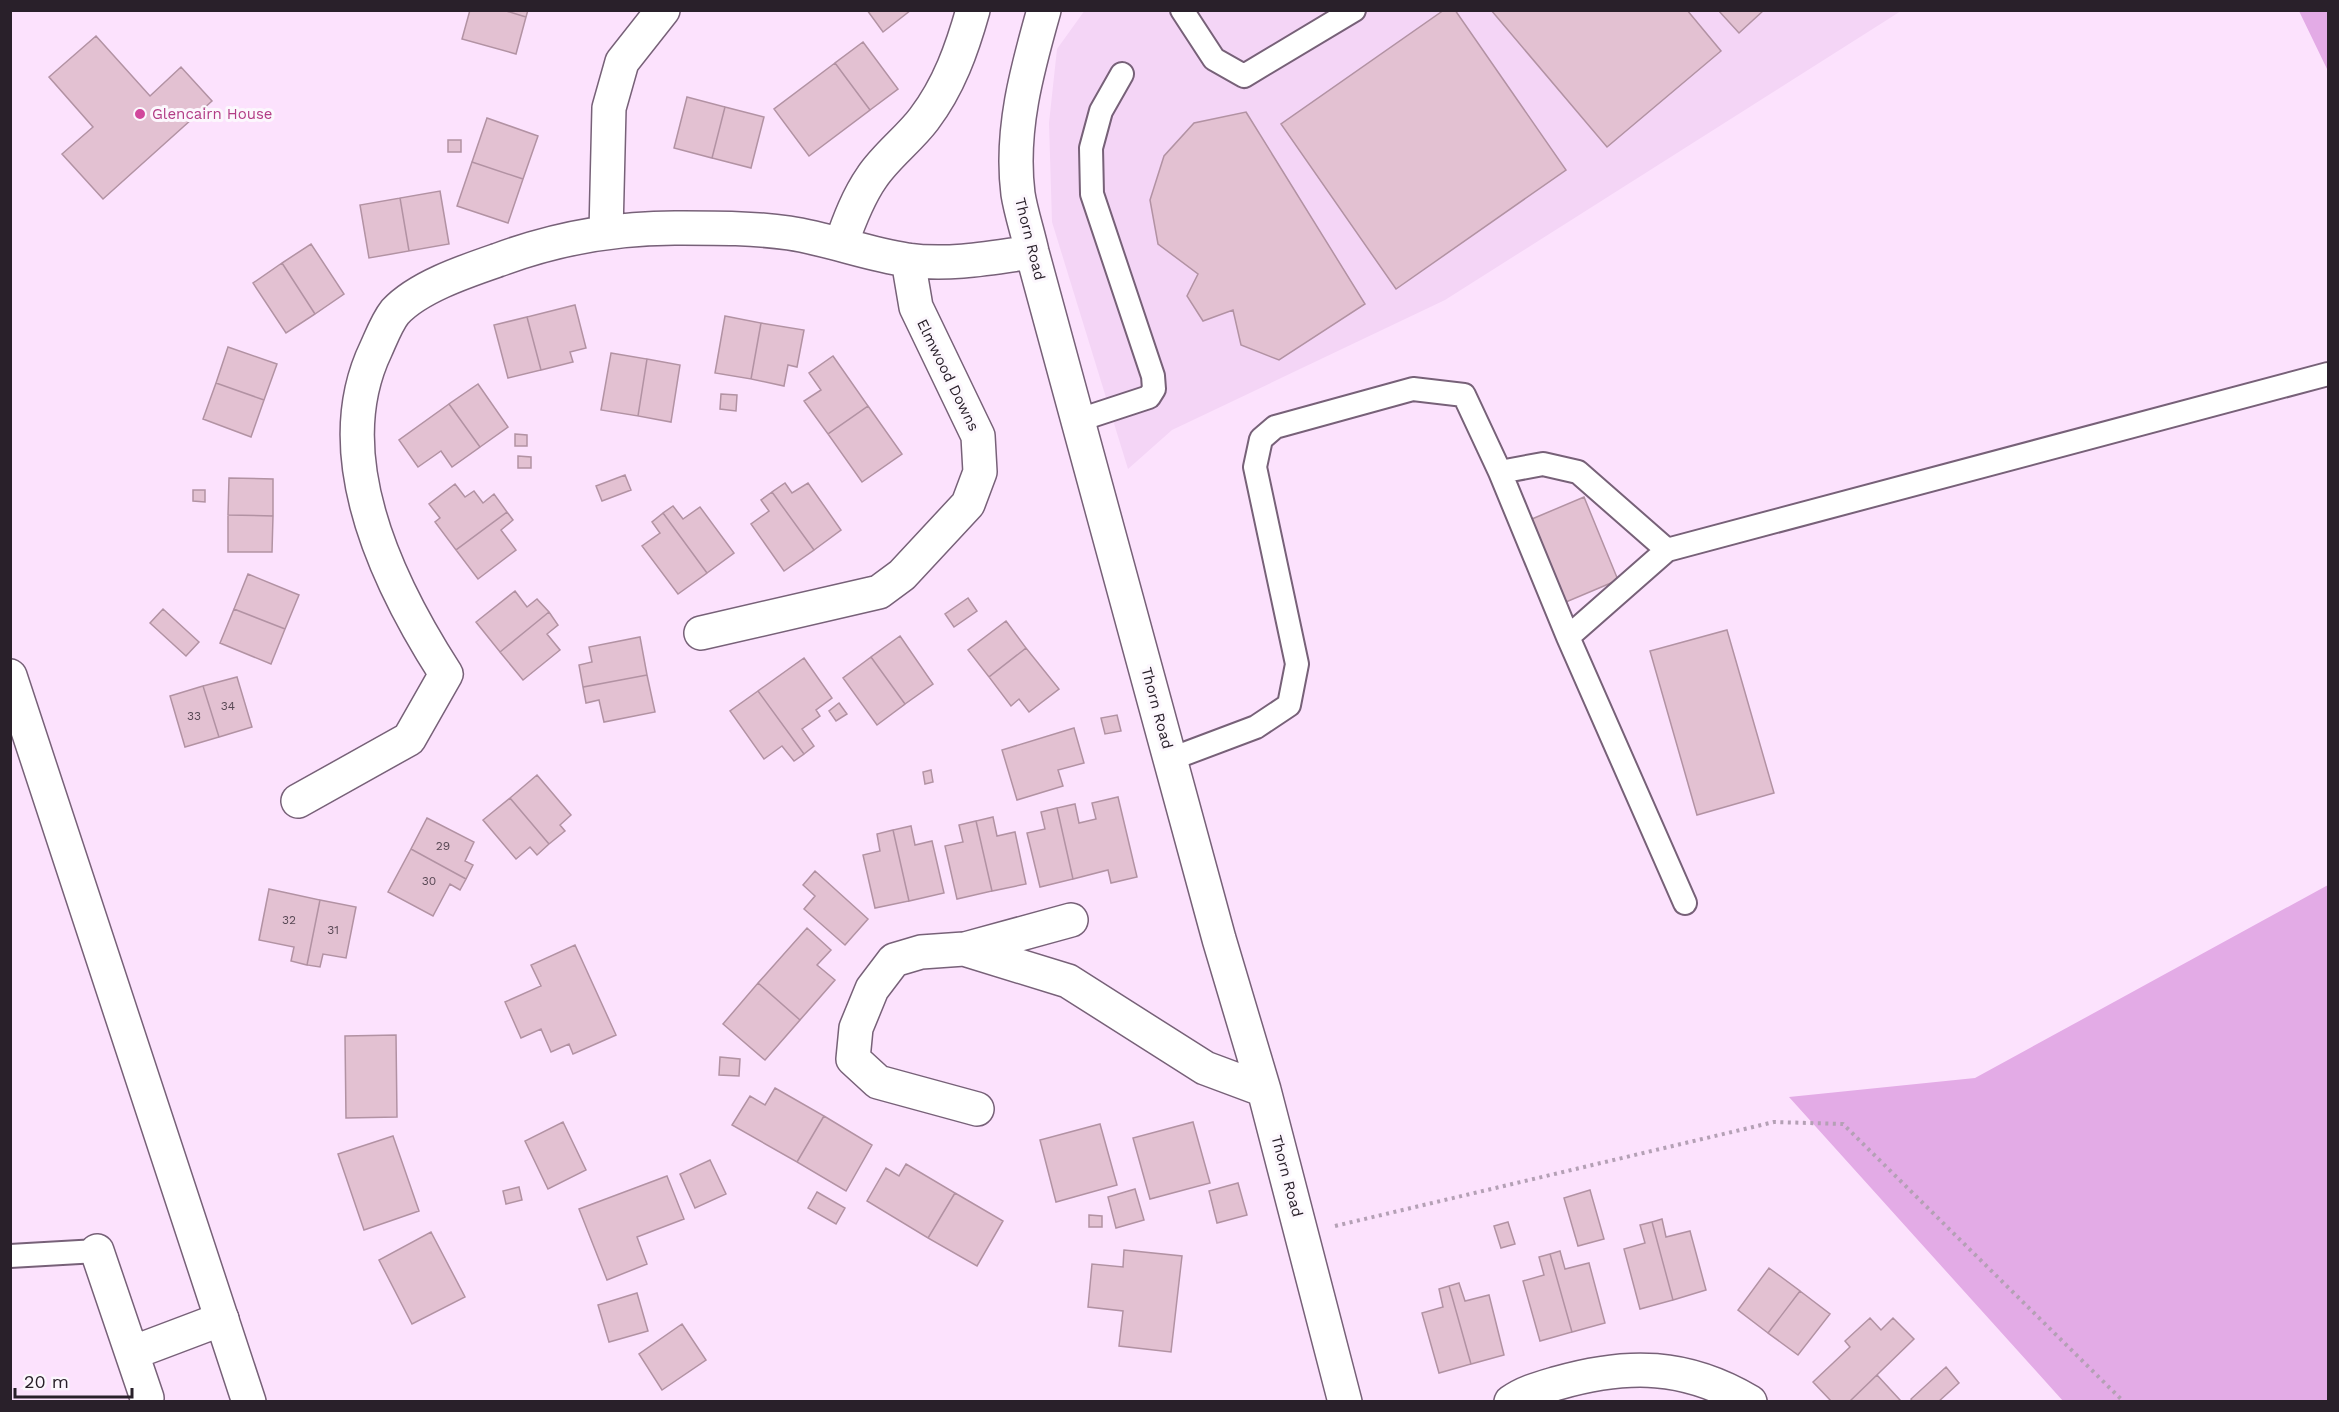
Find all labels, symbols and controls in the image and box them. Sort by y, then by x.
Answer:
place label: Glencairn House [152,105,273,123]
marker: Glencairn House [133,107,147,121]
street label: Thorn Road [1011,196,1049,282]
street label: Elmwood Downs [913,316,983,434]
street label: Thorn Road [1137,665,1177,751]
house number: 34 [221,699,235,713]
house number: 33 [187,709,201,723]
house number: 29 [436,839,450,853]
house number: 30 [422,874,436,888]
house number: 32 [282,913,296,927]
house number: 31 [327,923,339,937]
street label: Thorn Road [1267,1133,1307,1219]
scale bar [15,1361,132,1399]
text: 20 m [24,1371,69,1392]

